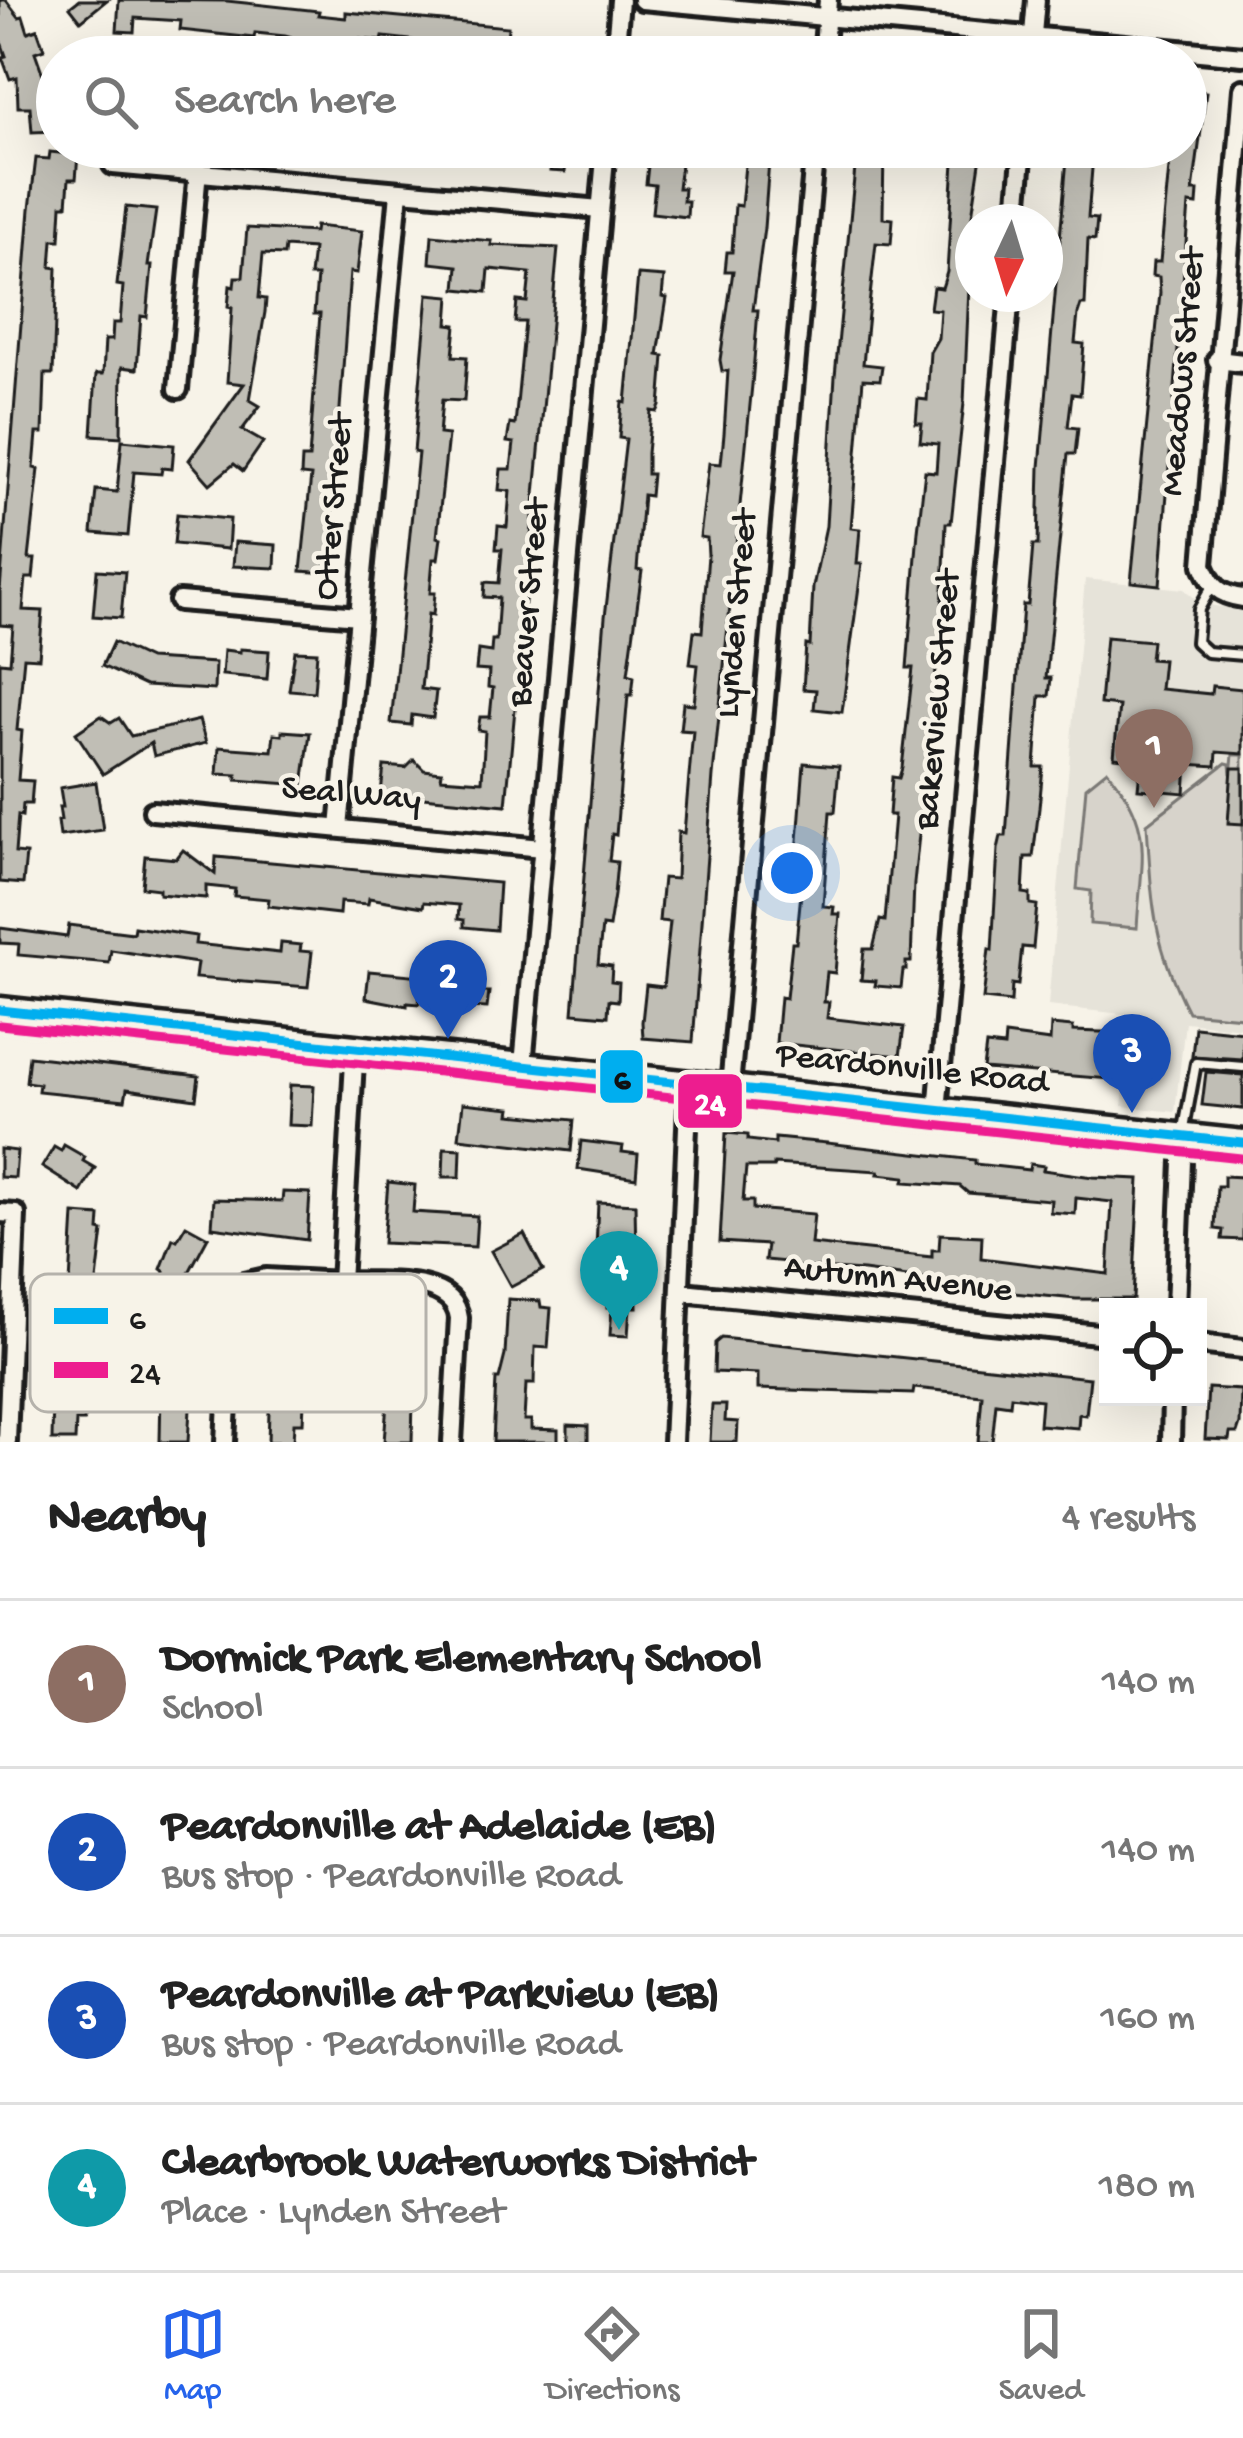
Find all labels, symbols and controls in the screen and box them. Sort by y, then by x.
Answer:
search box [36,36,1207,168]
icon: search [78,69,144,135]
text: Search here [174,76,396,129]
north arrow [955,204,1063,312]
street label: Meadows Street [1153,243,1218,498]
street label: Otter Street [306,409,366,602]
street label: Beaver Street [500,494,562,710]
street label: Lynden Street [708,505,770,720]
street label: Bakerview Street [907,565,973,833]
pin: 1 [1115,709,1193,808]
street label: Seal Way [279,768,423,824]
your location [762,843,822,903]
pin: 2 [409,940,487,1039]
pin: 3 [1093,1014,1171,1113]
street label: Peardonville Road [773,1035,1053,1107]
line badge: 6 [598,1048,645,1105]
text: 6 [614,1063,632,1101]
line badge: 24 [676,1072,744,1130]
text: 24 [694,1088,726,1126]
pin: 4 [580,1231,658,1330]
street label: Autumn Avenue [782,1248,1015,1314]
legend [30,1274,426,1412]
map controls [1099,1298,1207,1406]
button: locate [1099,1298,1207,1406]
text: 6 [129,1303,146,1341]
text: 24 [129,1357,161,1395]
text: Nearby [48,1490,206,1550]
text: 4 results [1062,1497,1195,1543]
text: Dormick Park Elementary School [162,1634,762,1687]
text: 1 [79,1661,95,1707]
text: 140 m [1102,1661,1195,1707]
text: School [162,1687,263,1733]
text: Peardonville at Adelaide (EB) [162,1802,717,1855]
text: 2 [77,1829,97,1875]
text: 140 m [1102,1829,1195,1875]
text: Bus stop · Peardonville Road [162,1855,620,1901]
text: Peardonville at Parkview (EB) [162,1970,720,2023]
text: 3 [77,1997,97,2043]
text: 160 m [1100,1997,1195,2043]
text: Bus stop · Peardonville Road [162,2023,620,2069]
text: Clearbrook Waterworks District [162,2138,753,2191]
text: 4 [78,2165,96,2211]
text: 180 m [1099,2165,1195,2211]
text: Place · Lynden Street [162,2191,505,2237]
tab: Map [160,2301,226,2411]
tab: Directions [545,2301,679,2411]
tab: Saved [999,2301,1083,2411]

